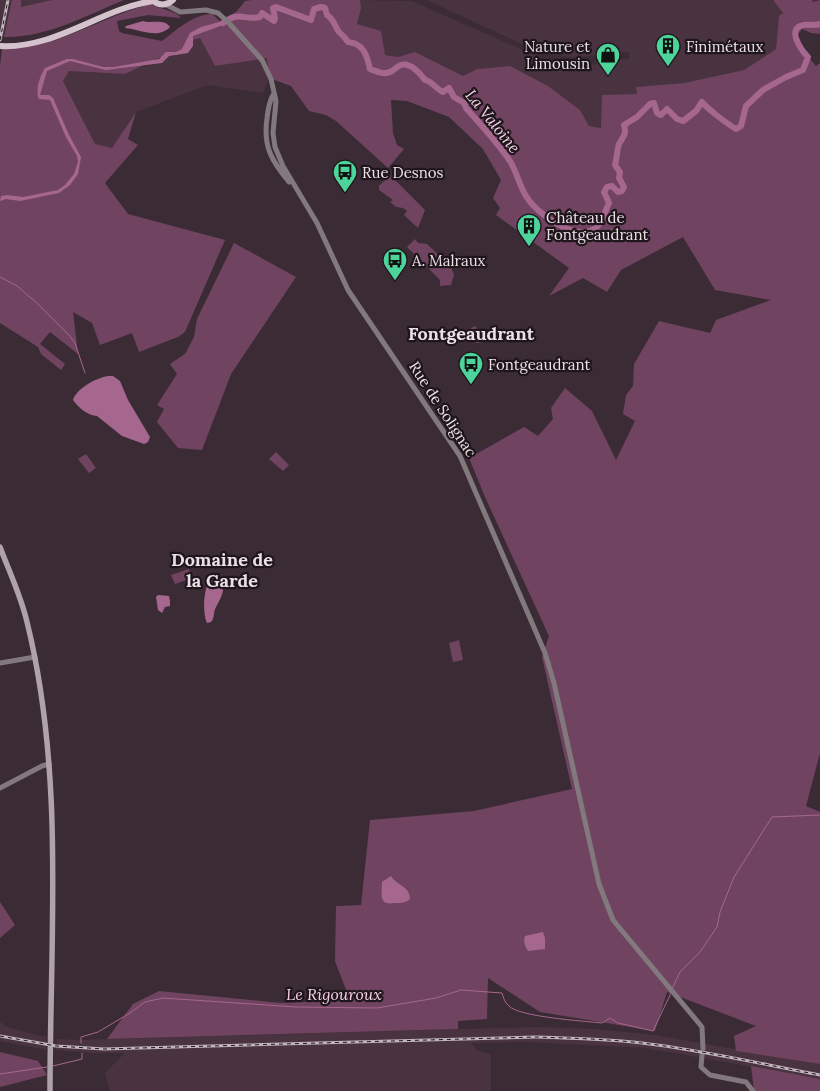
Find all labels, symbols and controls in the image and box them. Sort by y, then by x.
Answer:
building icon: Finimétaux [655,33,681,67]
place label: Nature et Limousin [524,37,590,73]
place label: Finimétaux [686,37,764,56]
shop icon: Nature et Limousin [595,42,621,76]
water label: La Valoine [461,85,525,157]
bus stop icon: Rue Desnos [332,159,358,193]
place label: Rue Desnos [362,163,444,182]
place label: Château de Fontgeaudrant [546,208,649,244]
building icon: Château de Fontgeaudrant [516,213,542,247]
bus stop icon: A. Malraux [382,247,408,281]
place label: A. Malraux [411,251,486,270]
district label: Fontgeaudrant [408,322,535,345]
bus stop icon: Fontgeaudrant [458,351,484,385]
place label: Fontgeaudrant [488,355,591,374]
street label: Rue de Solignac [405,358,481,460]
district label: Domaine de la Garde [171,548,273,592]
water label: Le Rigouroux [286,984,382,1004]

